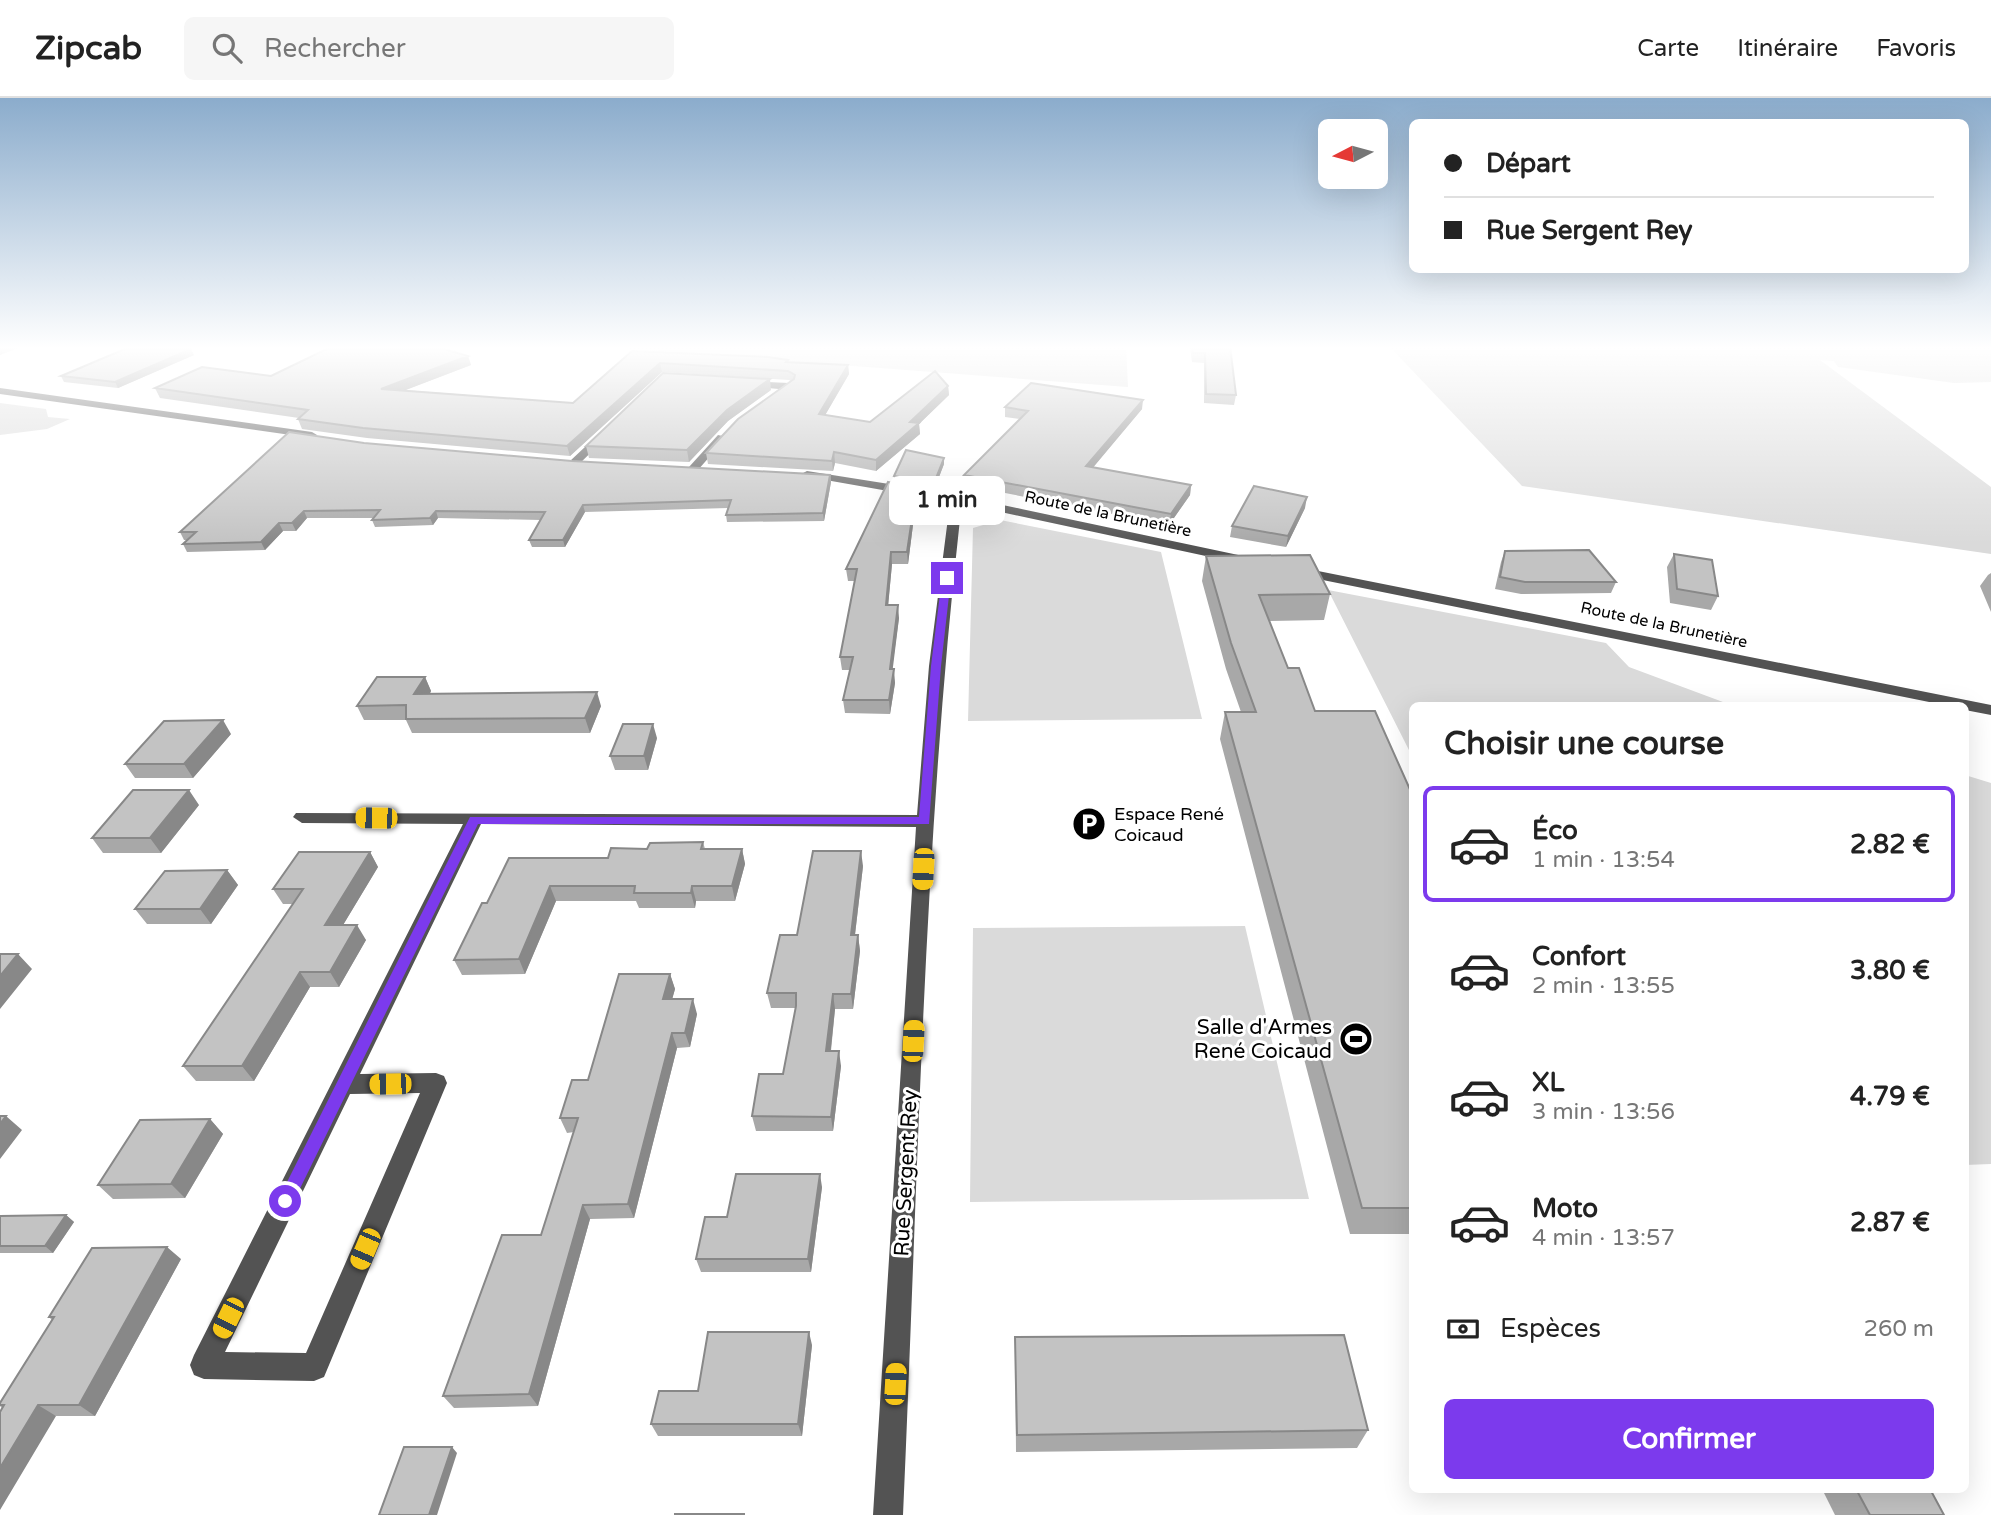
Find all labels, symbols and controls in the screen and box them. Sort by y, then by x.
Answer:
search box [184,17,674,80]
text: Zipcab [35,29,142,68]
icon: search [208,29,246,67]
text: Rechercher [264,33,406,64]
text: Carte [1637,34,1699,63]
text: Itinéraire [1737,34,1838,63]
text: Favoris [1876,34,1956,63]
north arrow [1318,119,1388,189]
map controls [1318,119,1388,189]
text: Départ [1486,148,1571,179]
text: Rue Sergent Rey [1486,215,1693,246]
callout: 1 min [889,476,1005,526]
text: 1 min [916,486,978,514]
street label: Route de la Brunetière [1023,487,1193,541]
route end [931,562,963,594]
street label: Route de la Brunetière [1579,598,1749,652]
text: Choisir une course [1444,725,1724,763]
place label: Espace René Coicaud [1114,803,1224,846]
parking icon: Espace René Coicaud [1070,805,1108,843]
car [355,807,398,829]
icon: car [1448,813,1511,876]
text: Éco [1532,815,1578,846]
text: 2.82 € [1850,829,1930,860]
text: 1 min · 13:54 [1532,846,1675,874]
car [912,847,935,891]
icon: car [1448,939,1511,1002]
text: Confort [1532,941,1626,972]
text: 3.80 € [1850,955,1930,986]
text: 2 min · 13:55 [1532,972,1675,1000]
place label: Salle d'Armes René Coicaud [1194,1015,1332,1064]
car [902,1019,925,1063]
sports icon: Salle d'Armes René Coicaud [1337,1020,1375,1058]
icon: car [1448,1065,1511,1128]
text: XL [1532,1067,1564,1098]
car [369,1073,412,1095]
text: 4.79 € [1850,1081,1930,1112]
street label: Rue Sergent Rey [889,1089,923,1257]
text: 3 min · 13:56 [1532,1098,1675,1126]
route start [269,1185,301,1217]
icon: car [1448,1191,1511,1254]
text: Moto [1532,1193,1598,1224]
text: 2.87 € [1850,1207,1930,1238]
text: 4 min · 13:57 [1532,1224,1675,1252]
car [348,1226,383,1272]
car [210,1295,247,1341]
icon: cash [1444,1310,1482,1348]
text: Espèces [1500,1313,1601,1344]
text: 260 m [1864,1315,1934,1343]
car [884,1362,907,1406]
button: Confirmer [1444,1399,1934,1479]

